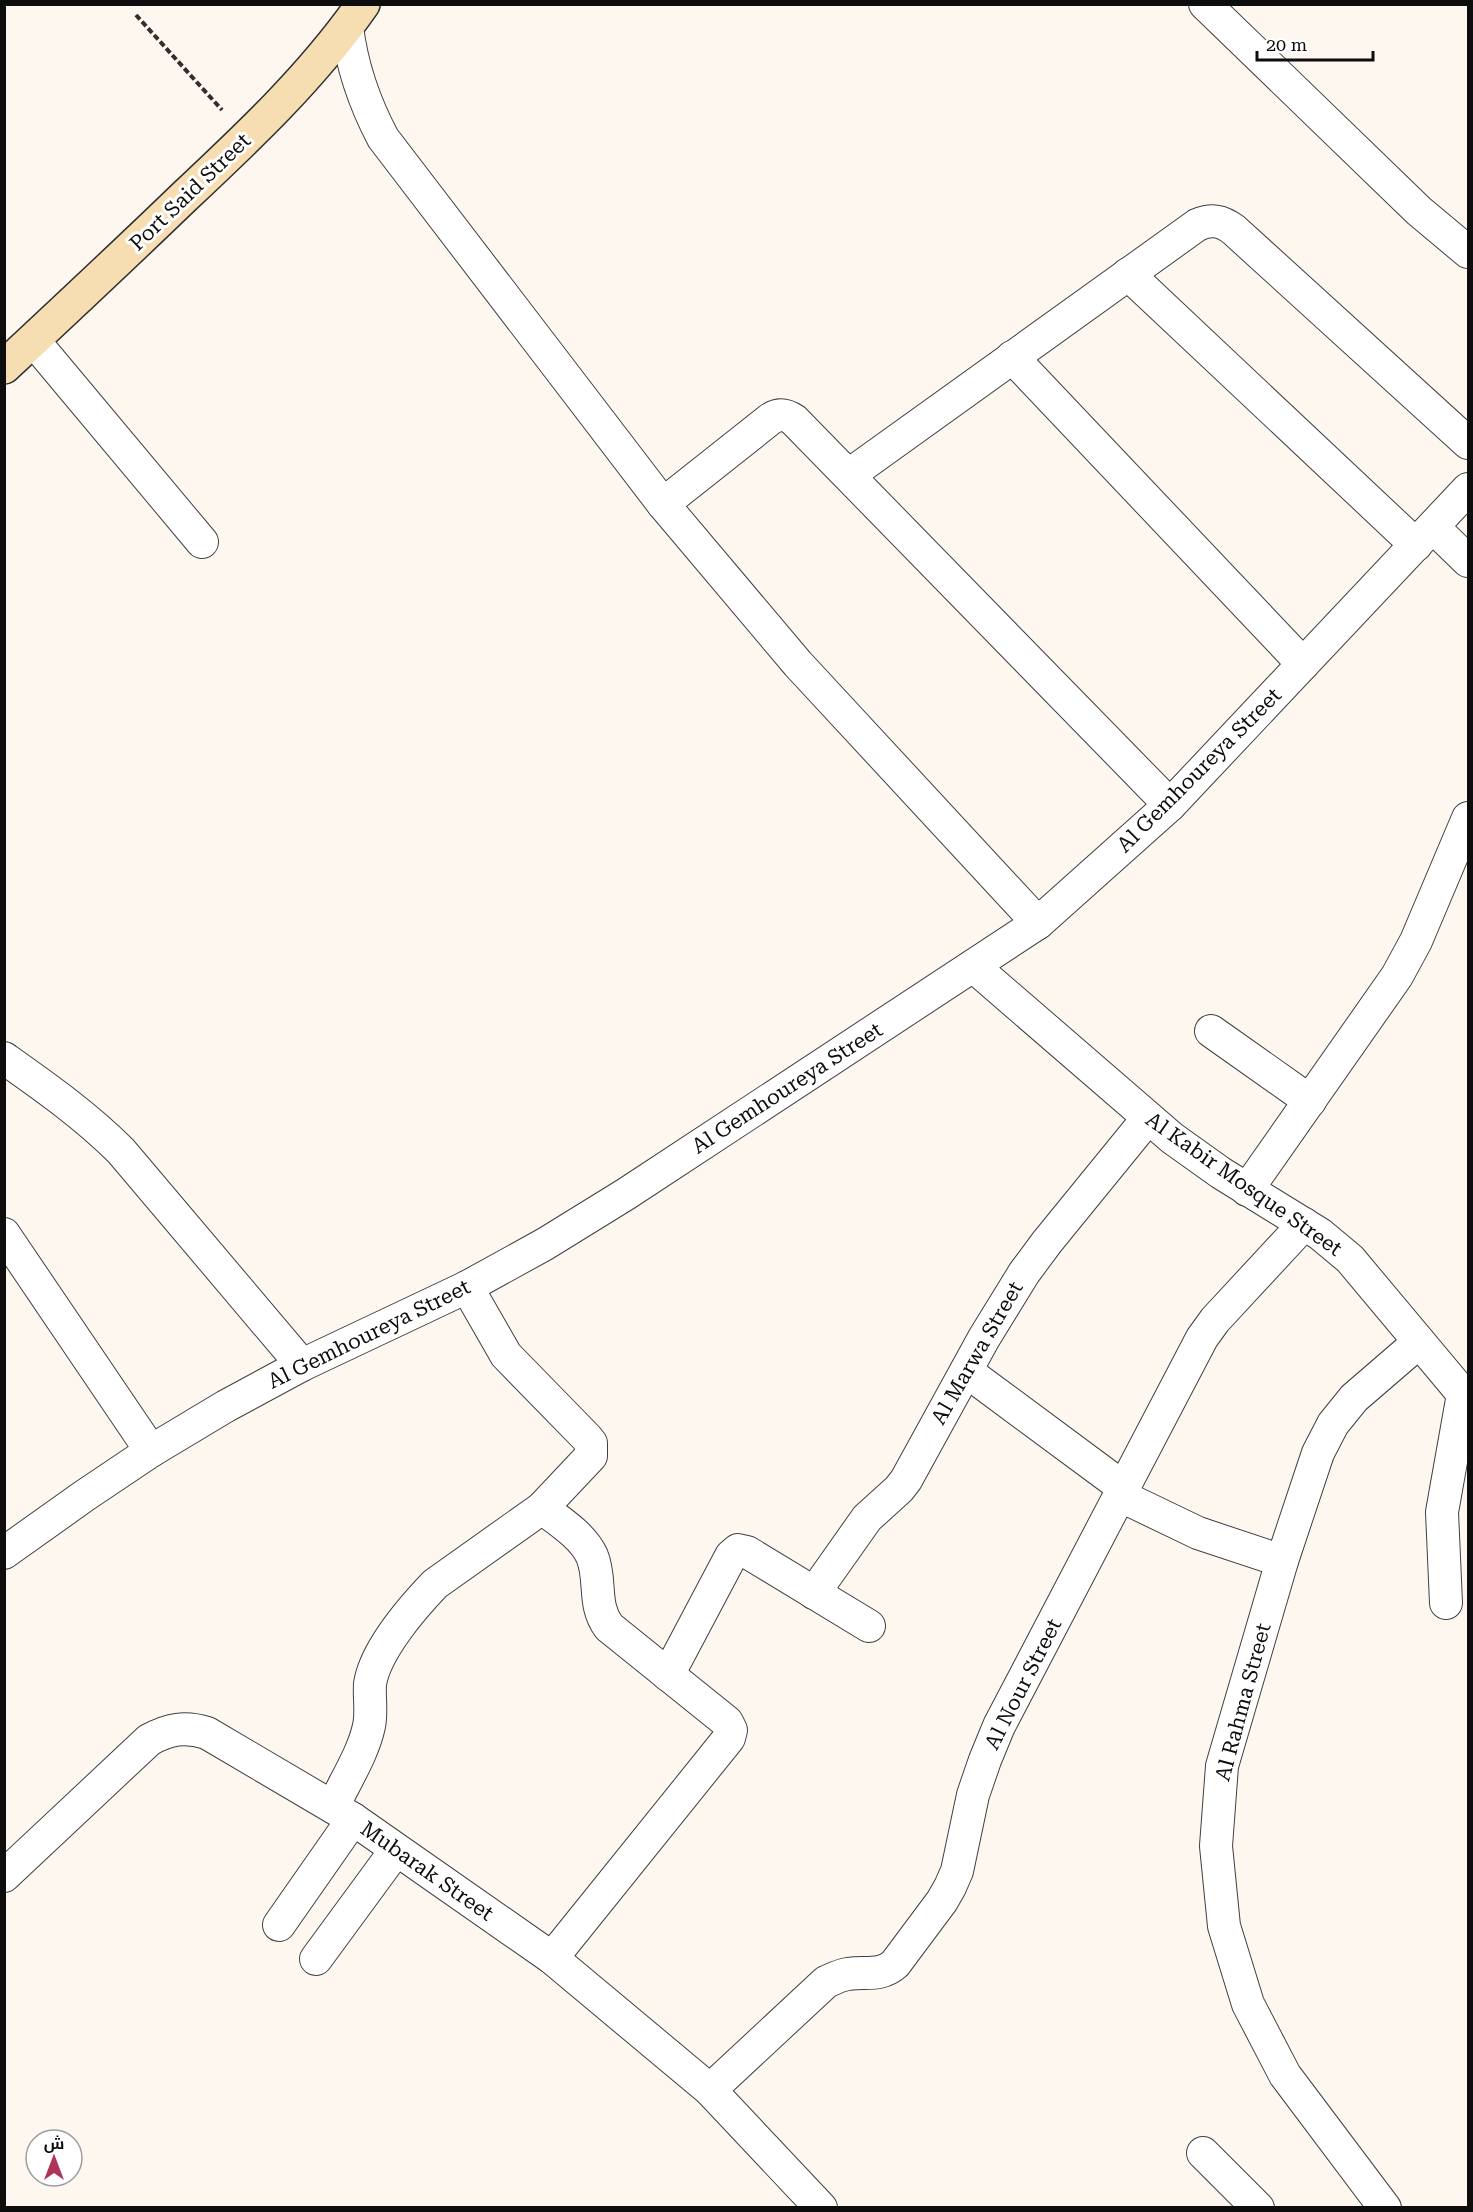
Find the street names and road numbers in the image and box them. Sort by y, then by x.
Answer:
street label: Port Said Street [125,128,255,256]
street label: Al Gemhoureya Street [1112,683,1286,857]
street label: Al Gemhoureya Street [687,1017,887,1159]
street label: Al Kabir Mosque Street [1142,1107,1347,1261]
street label: Al Gemhoureya Street [264,1274,474,1393]
street label: Al Marwa Street [926,1277,1028,1429]
street label: Al Nour Street [980,1614,1066,1753]
street label: Al Rahma Street [1210,1620,1276,1783]
street label: Mubarak Street [356,1816,498,1926]

